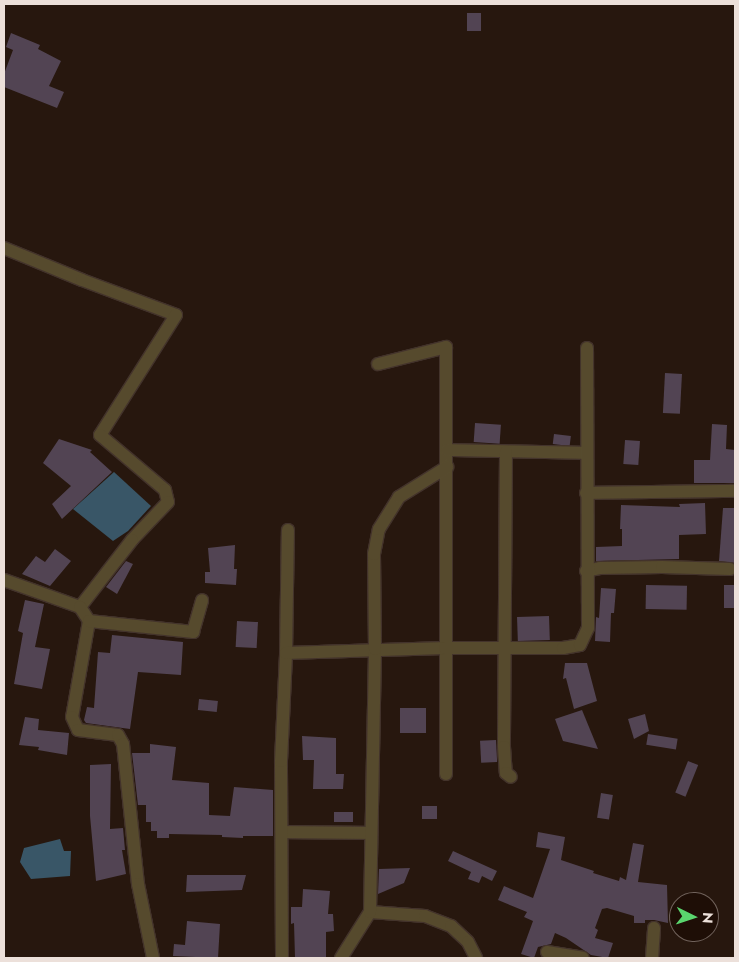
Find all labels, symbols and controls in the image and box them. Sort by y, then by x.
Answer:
north arrow [669,892,719,942]
text: N [698,912,718,924]

